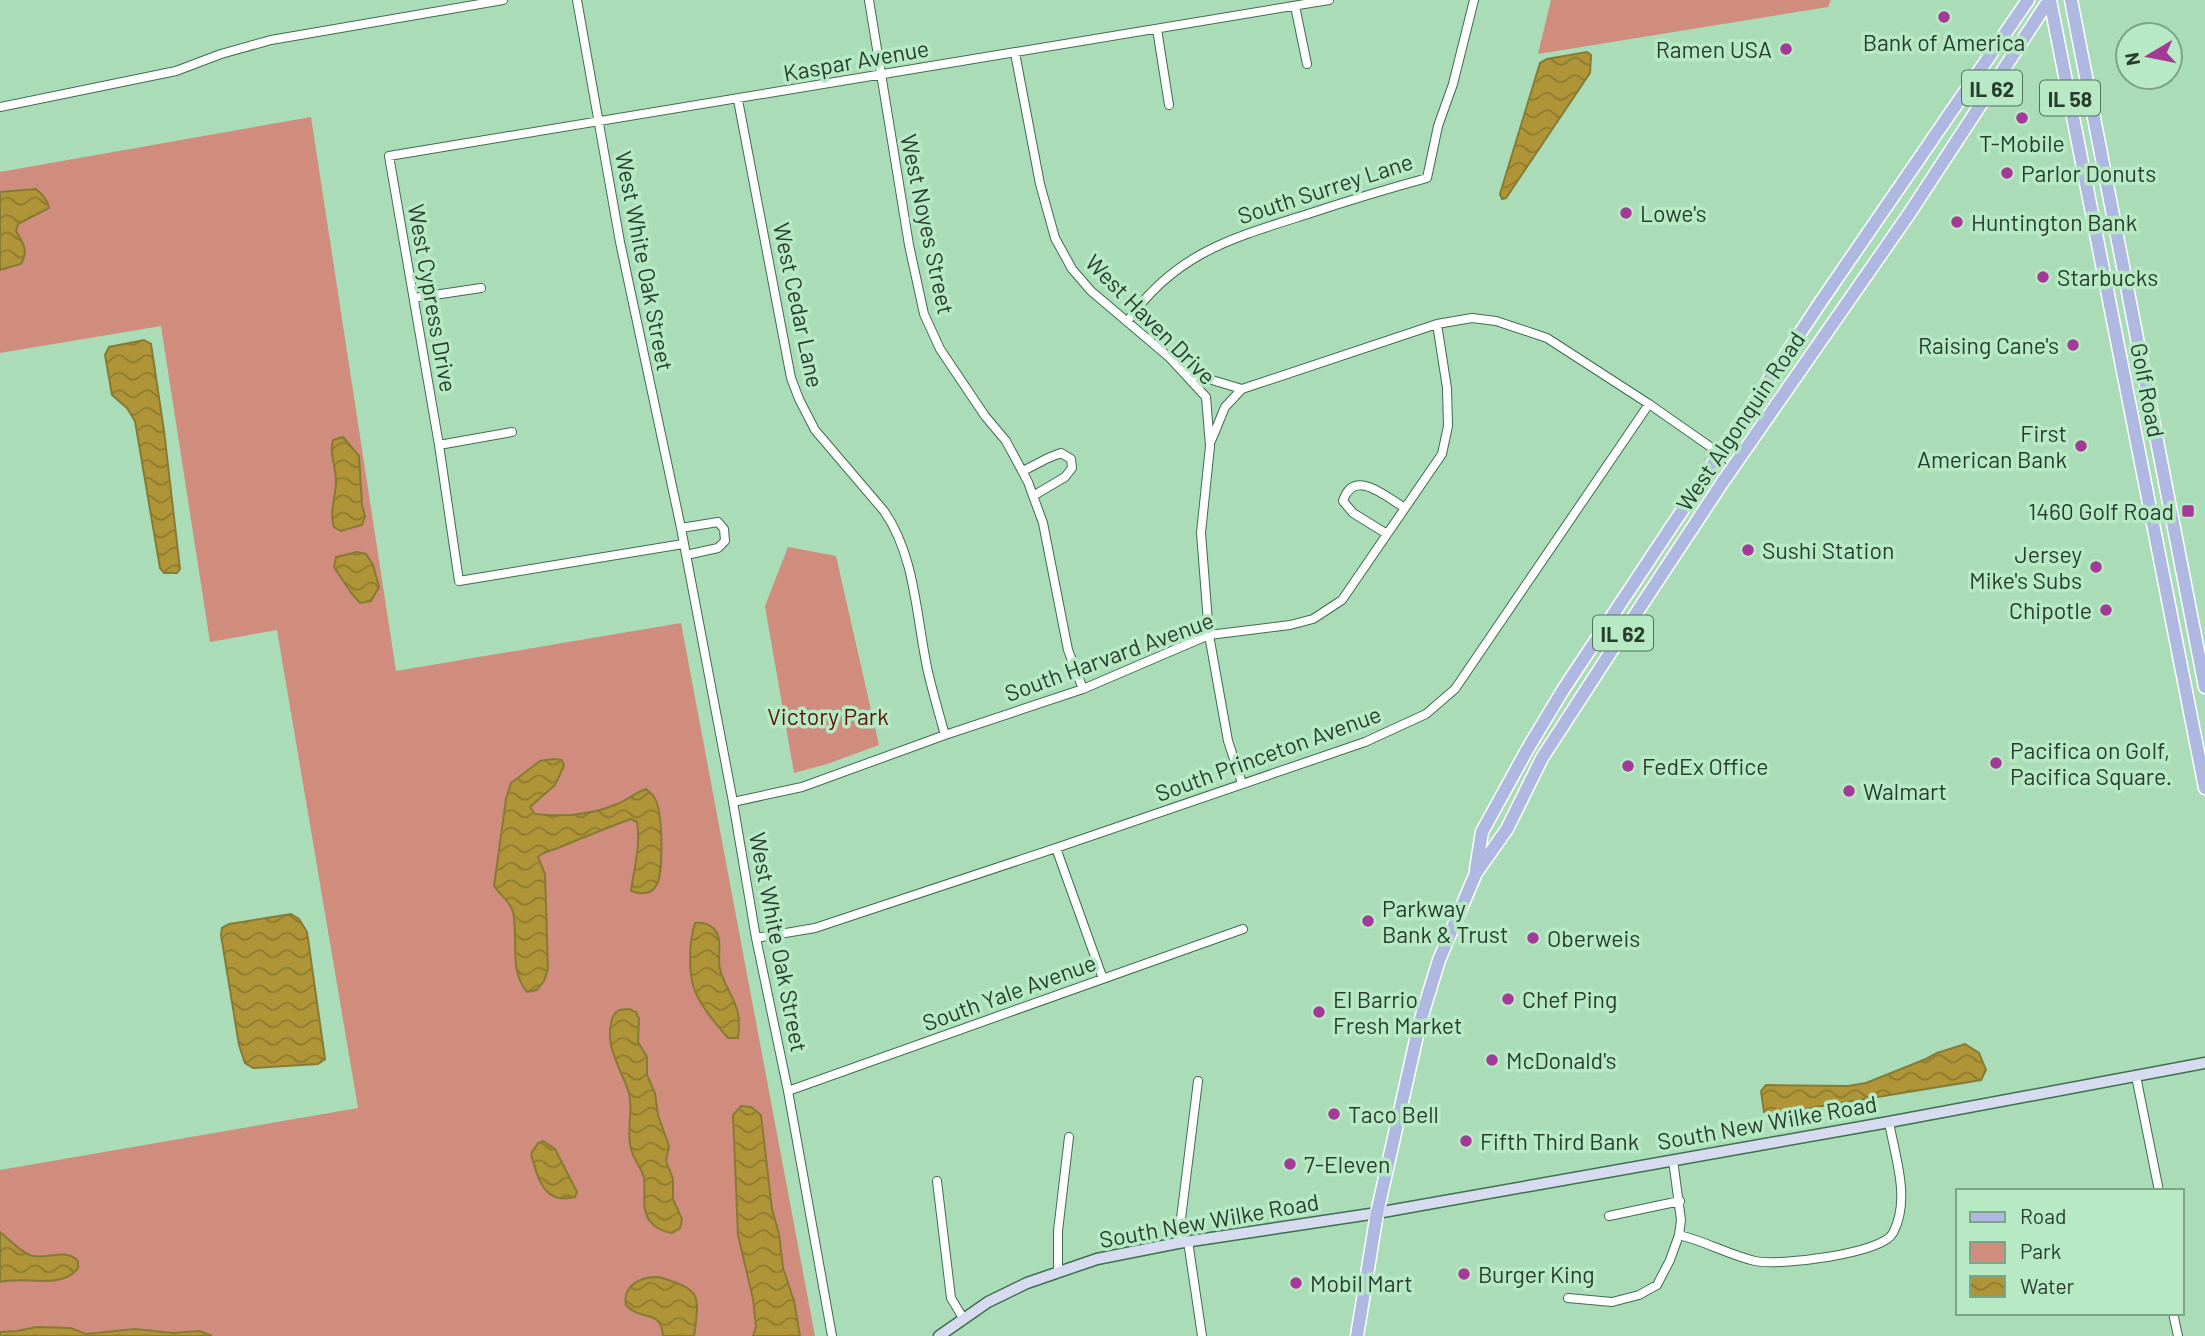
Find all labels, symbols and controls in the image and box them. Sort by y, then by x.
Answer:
marker: Bank of America [1936,9,1952,25]
north arrow [2114,21,2184,91]
place label: Bank of America [1863,28,2025,56]
street label: Kaspar Avenue [781,33,931,87]
place label: Ramen USA [1656,35,1772,63]
marker: Ramen USA [1778,41,1794,57]
text: N [2119,51,2144,67]
road number: IL 62 [1962,70,2022,106]
road number: IL 58 [2040,80,2100,116]
marker: T-Mobile [2014,110,2030,126]
place label: T-Mobile [1979,129,2065,157]
street label: West Noyes Street [895,131,961,317]
street label: South Surrey Lane [1234,146,1416,230]
street label: West White Oak Street [610,149,680,373]
place label: Parlor Donuts [2021,159,2156,187]
marker: Parlor Donuts [1999,165,2015,181]
place label: Lowe's [1640,199,1707,227]
street label: West Cypress Drive [403,202,463,394]
marker: Lowe's [1618,205,1634,221]
place label: Huntington Bank [1971,208,2137,236]
marker: Huntington Bank [1949,214,1965,230]
street label: West Cedar Lane [768,220,830,390]
street label: West Haven Drive [1080,248,1222,390]
place label: Starbucks [2057,263,2158,291]
marker: Starbucks [2035,269,2051,285]
street label: West Algonquin Road [1670,326,1810,516]
place label: Raising Cane's [1918,331,2059,359]
marker: Raising Cane's [2065,337,2081,353]
street label: Golf Road [2125,340,2171,440]
place label: First American Bank [1917,419,2067,473]
marker: First American Bank [2073,438,2089,454]
place label: 1460 Golf Road [2028,497,2174,525]
marker: 1460 Golf Road [2180,503,2196,519]
place label: Sushi Station [1762,536,1894,564]
place label: Jersey Mike's Subs [1969,540,2082,594]
marker: Sushi Station [1740,542,1756,558]
marker: Jersey Mike's Subs [2088,559,2104,575]
place label: Chipotle [2009,596,2092,624]
marker: Chipotle [2098,602,2114,618]
street label: South Harvard Avenue [1001,605,1217,707]
road number: IL 62 [1593,616,1653,650]
street label: South Princeton Avenue [1151,699,1385,807]
park label: Victory Park [767,702,889,730]
place label: Pacifica on Golf, Pacifica Square. [2010,736,2172,790]
place label: FedEx Office [1642,752,1769,780]
marker: Pacifica on Golf, Pacifica Square. [1988,755,2004,771]
marker: FedEx Office [1620,758,1636,774]
place label: Walmart [1863,777,1947,805]
marker: Walmart [1841,783,1857,799]
street label: West White Oak Street [744,830,814,1054]
place label: Parkway Bank & Trust [1382,894,1508,948]
marker: Parkway Bank & Trust [1360,913,1376,929]
place label: Oberweis [1547,924,1640,952]
marker: Oberweis [1525,930,1541,946]
street label: South Yale Avenue [918,948,1100,1036]
place label: El Barrio Fresh Market [1333,985,1462,1039]
place label: Chef Ping [1522,985,1617,1013]
marker: Chef Ping [1500,991,1516,1007]
marker: El Barrio Fresh Market [1311,1004,1327,1020]
place label: McDonald's [1506,1046,1617,1074]
marker: McDonald's [1484,1052,1500,1068]
street label: South New Wilke Road [1655,1089,1879,1155]
place label: Taco Bell [1348,1100,1439,1128]
marker: Taco Bell [1326,1106,1342,1122]
place label: Fifth Third Bank [1480,1127,1639,1155]
marker: Fifth Third Bank [1458,1133,1474,1149]
place label: 7-Eleven [1304,1150,1390,1178]
marker: 7-Eleven [1282,1156,1298,1172]
street label: South New Wilke Road [1097,1187,1321,1253]
legend [1956,1189,2184,1315]
text: Road [2020,1203,2066,1228]
text: Park [2020,1238,2061,1263]
place label: Burger King [1478,1260,1595,1288]
marker: Burger King [1456,1266,1472,1282]
place label: Mobil Mart [1310,1269,1413,1297]
text: Water [2020,1273,2075,1298]
marker: Mobil Mart [1288,1275,1304,1291]

